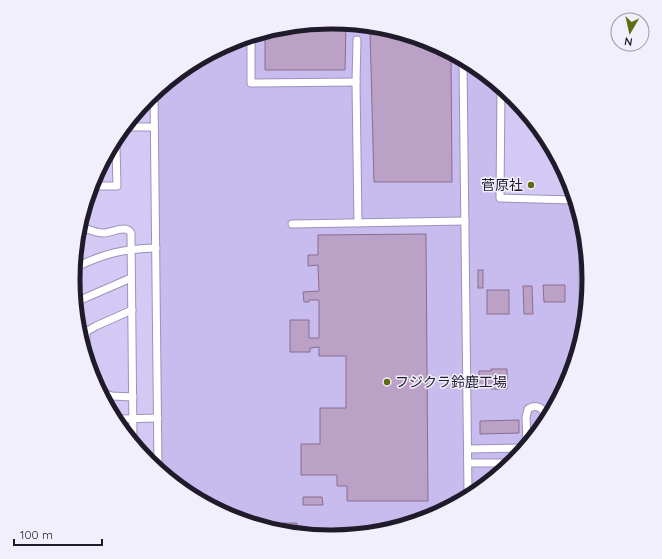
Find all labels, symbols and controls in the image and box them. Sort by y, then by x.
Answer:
north arrow [610,12,650,52]
text: N [623,34,634,49]
place label: 菅原社 [481,176,523,194]
marker: 菅原社 [526,180,536,190]
place label: フジクラ鈴鹿工場 [395,373,507,391]
marker: フジクラ鈴鹿工場 [382,377,392,387]
scale bar [14,521,102,547]
text: 100 m [20,527,53,542]

